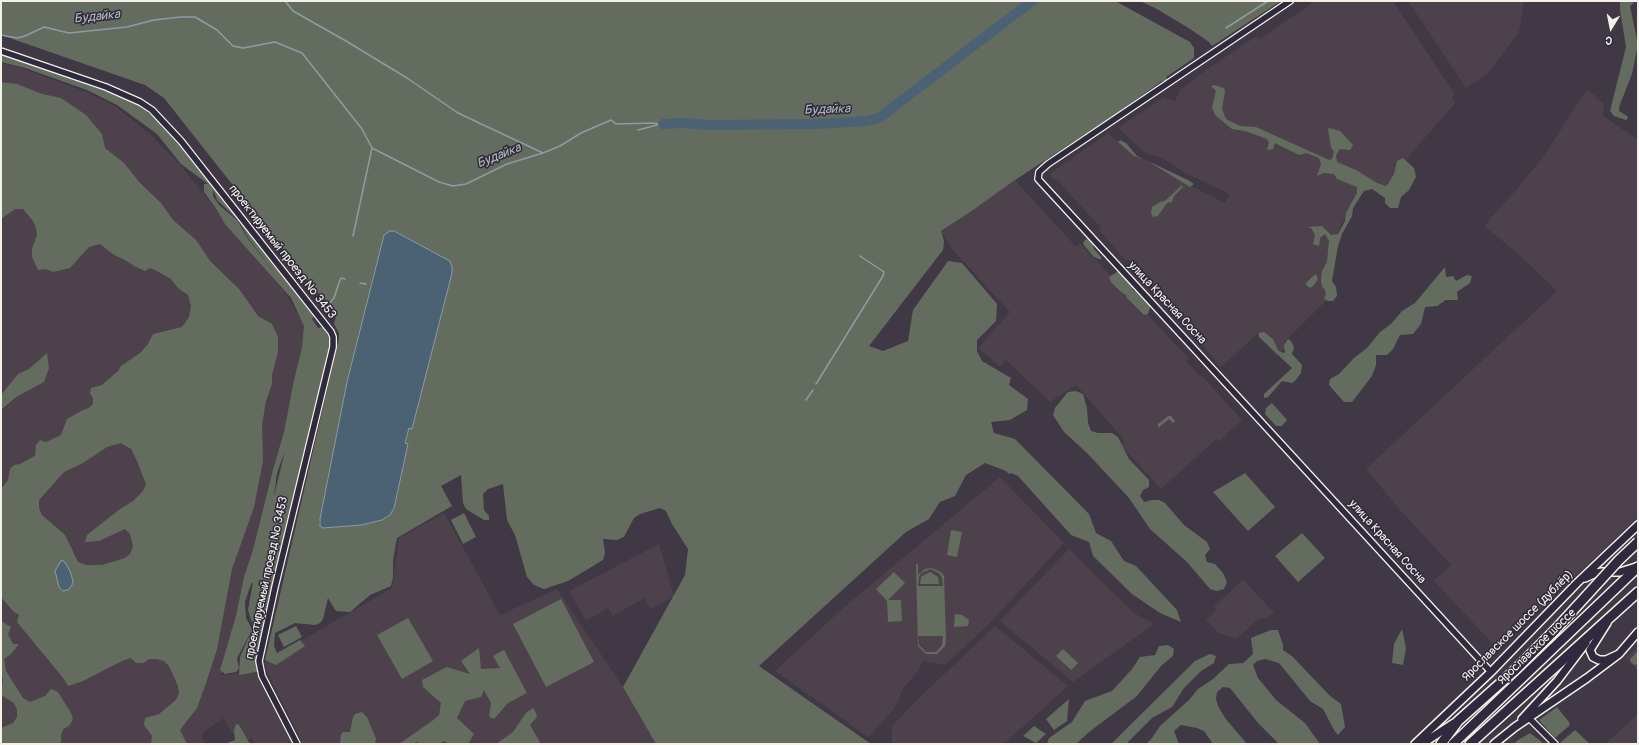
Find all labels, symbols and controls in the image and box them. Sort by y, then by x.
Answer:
water label: Будайка [73,7,121,27]
north arrow [1591,8,1631,48]
text: С [1604,33,1613,47]
water label: Будайка [804,101,850,119]
water label: Будайка [475,140,523,172]
street label: проектируемый проезд № 3453 [225,182,339,322]
street label: улица Красная Сосна [1125,259,1209,347]
street label: проектируемый проезд № 3453 [243,495,291,661]
street label: улица Красная Сосна [1346,497,1428,587]
street label: Ярославское шоссе (дублёр) [1459,567,1577,685]
street label: Ярославское шоссе [1495,606,1579,688]

